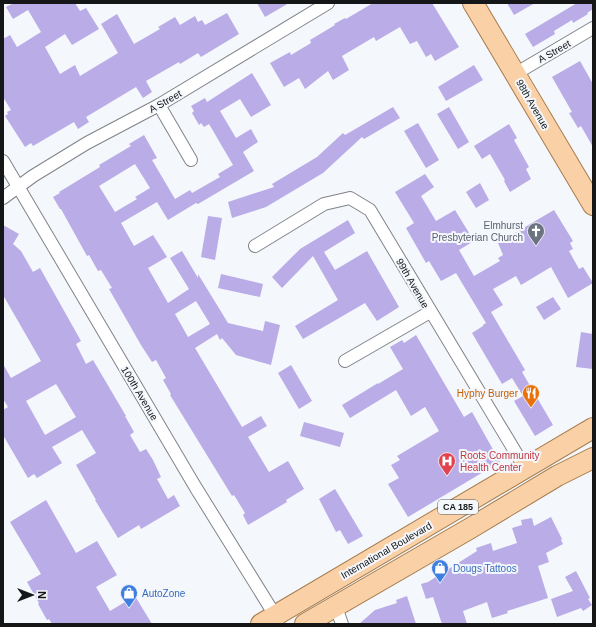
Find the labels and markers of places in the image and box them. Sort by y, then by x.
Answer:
place label: Elmhurst Presbyterian Church [432,220,523,243]
church icon: Elmhurst Presbyterian Church [526,221,546,246]
restaurant icon: Hyphy Burger [521,383,541,408]
place label: Hyphy Burger [457,388,519,399]
place label: Roots Community Health Center [460,450,539,473]
hospital icon: Roots Community Health Center [437,451,457,476]
shop icon: Dougs Tattoos [430,558,450,583]
place label: Dougs Tattoos [453,563,517,574]
shop icon: AutoZone [119,583,139,608]
place label: AutoZone [142,588,186,599]

